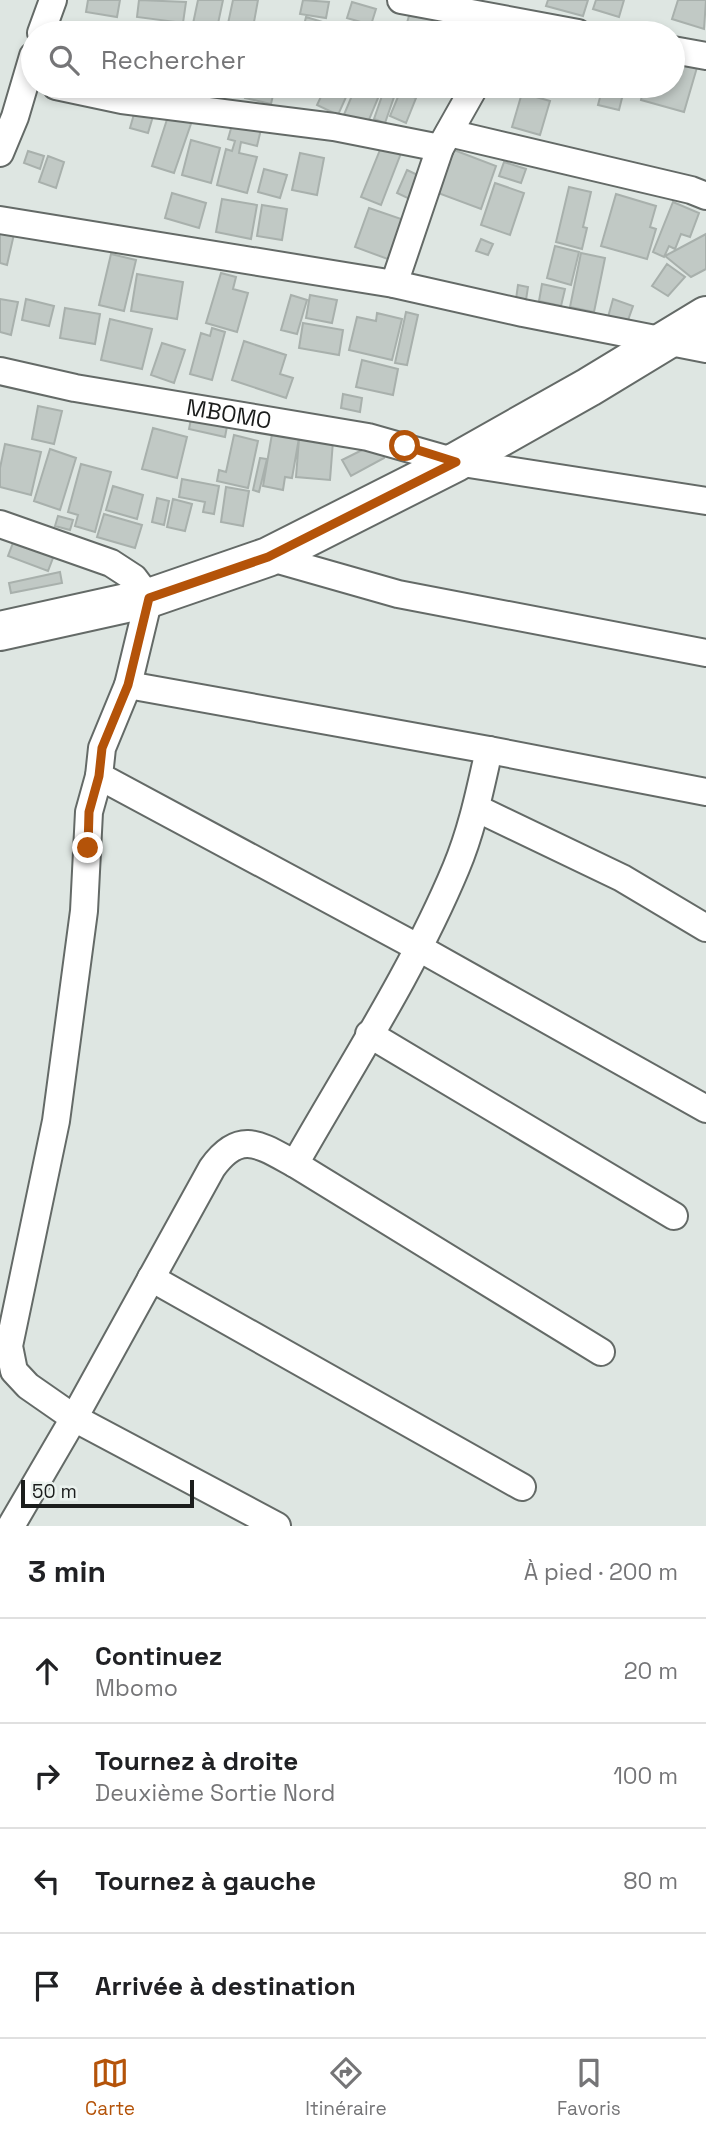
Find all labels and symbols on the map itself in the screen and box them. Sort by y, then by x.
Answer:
street label: MBOMO [184,392,274,436]
route start [389,430,420,461]
route end [72,832,103,863]
scale bar [21,1477,194,1509]

